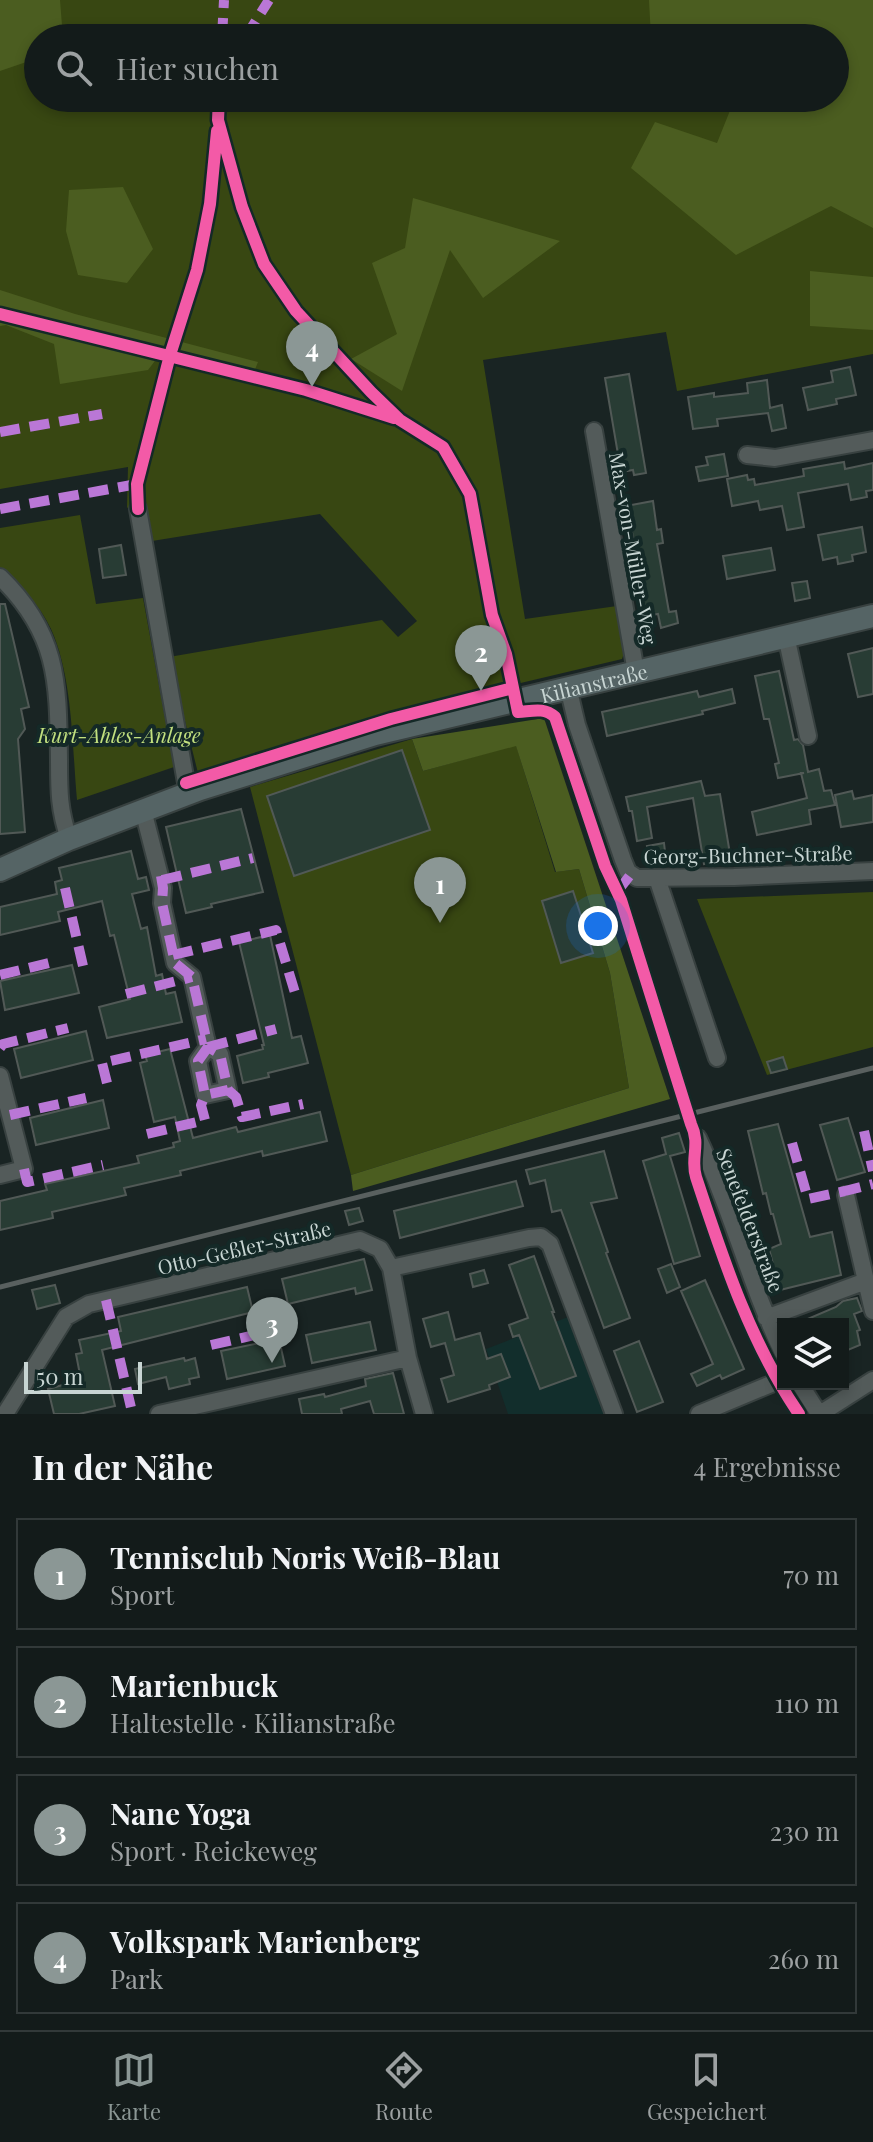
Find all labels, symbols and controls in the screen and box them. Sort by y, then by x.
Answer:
search box [24,24,849,112]
icon: search [52,46,96,90]
text: Hier suchen [116,48,279,88]
pin: 4 [286,321,338,387]
street label: Max-von-Müller-Weg [604,450,664,647]
pin: 2 [455,625,507,691]
street label: Kilianstraße [537,656,650,708]
park label: Kurt-Ahles-Anlage [36,721,201,748]
street label: Georg-Buchner-Straße [643,839,853,869]
pin: 1 [414,857,466,923]
your location [578,906,618,946]
street label: Senefelderstraße [711,1144,791,1296]
street label: Otto-Geßler-Straße [154,1214,334,1280]
pin: 3 [246,1297,298,1363]
map controls [777,1318,849,1390]
button: layers [777,1318,849,1390]
scale bar [24,1358,142,1394]
text: 50 m [36,1361,83,1391]
text: In der Nähe [32,1443,213,1489]
text: 4 Ergebnisse [693,1449,841,1484]
text: Tennisclub Noris Weiß-Blau [110,1537,501,1577]
text: 1 [55,1557,65,1592]
text: 70 m [783,1557,839,1592]
text: Sport [110,1577,174,1612]
text: Marienbuck [110,1665,278,1705]
text: 2 [53,1685,67,1720]
text: 110 m [775,1685,839,1720]
text: Haltestelle · Kilianstraße [110,1705,396,1740]
text: Nane Yoga [110,1793,251,1833]
text: 3 [54,1813,66,1848]
text: 230 m [770,1813,839,1848]
text: Sport · Reickeweg [110,1833,317,1868]
text: Volkspark Marienberg [110,1921,420,1961]
text: 4 [53,1941,67,1976]
text: 260 m [768,1941,839,1976]
text: Park [110,1961,163,1996]
tab: Karte [107,2048,161,2126]
tab: Route [375,2048,433,2126]
tab: Gespeichert [647,2048,766,2126]

